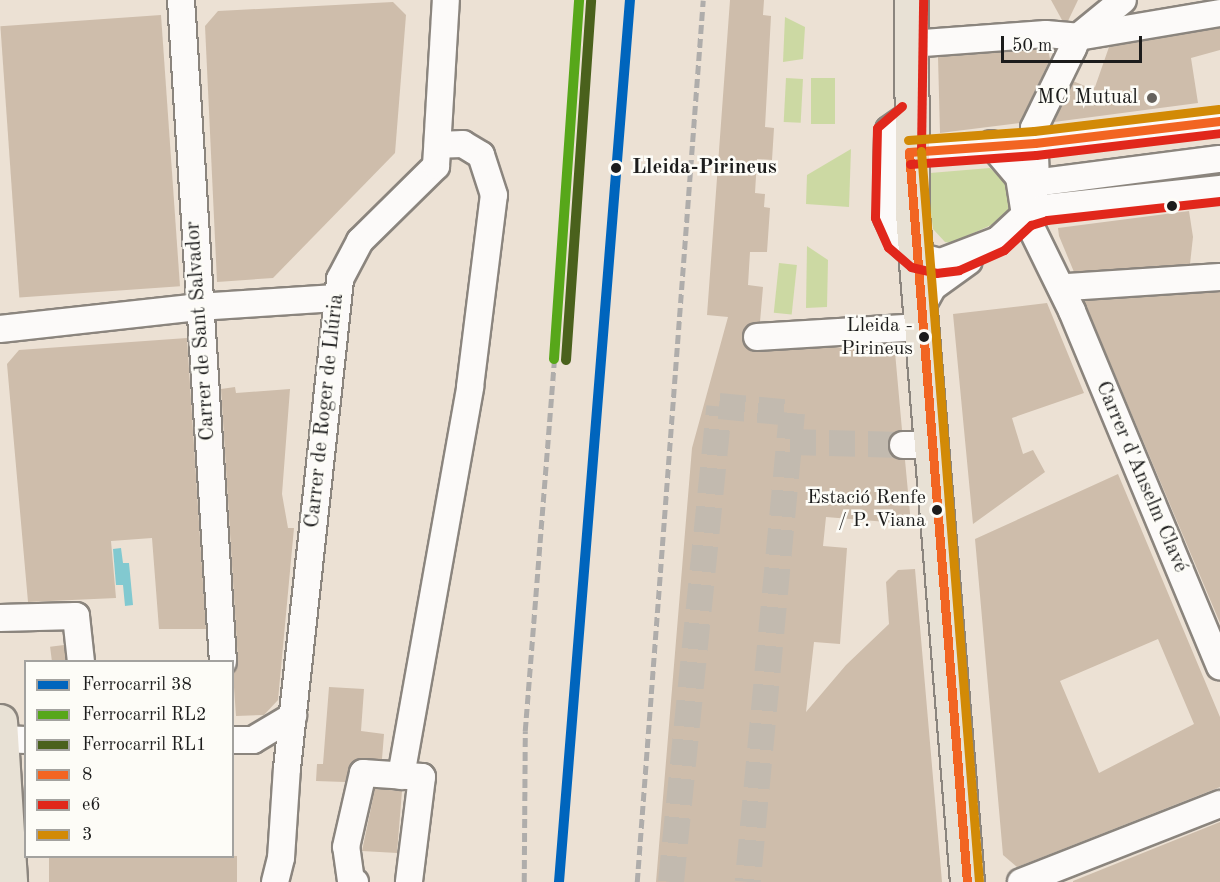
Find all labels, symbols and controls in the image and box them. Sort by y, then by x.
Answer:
scale bar [1004,24,1145,62]
text: 50 m [1012,37,1052,55]
place label: MC Mutual [1037,85,1138,111]
marker: MC Mutual [1143,89,1161,107]
place label: Lleida-Pirineus [632,155,777,181]
marker: Lleida-Pirineus [605,157,627,179]
unlabelled marker [1166,200,1178,212]
street label: Carrer de Sant Salvador [181,220,221,442]
street label: Carrer de Roger de Llúria [300,293,350,529]
place label: Lleida - Pirineus [841,314,913,361]
marker: Lleida - Pirineus [918,331,930,343]
street label: Carrer d'Anselm Clavé [1089,378,1193,576]
place label: Estació Renfe / P. Viana [807,486,926,533]
marker: Estació Renfe / P. Viana [931,504,943,516]
legend [24,660,234,858]
text: Ferrocarril 38 [82,676,192,694]
text: Ferrocarril RL2 [82,706,207,724]
text: Ferrocarril RL1 [82,736,207,754]
text: 8 [82,766,92,784]
text: e6 [82,796,101,814]
text: 3 [82,826,92,844]

